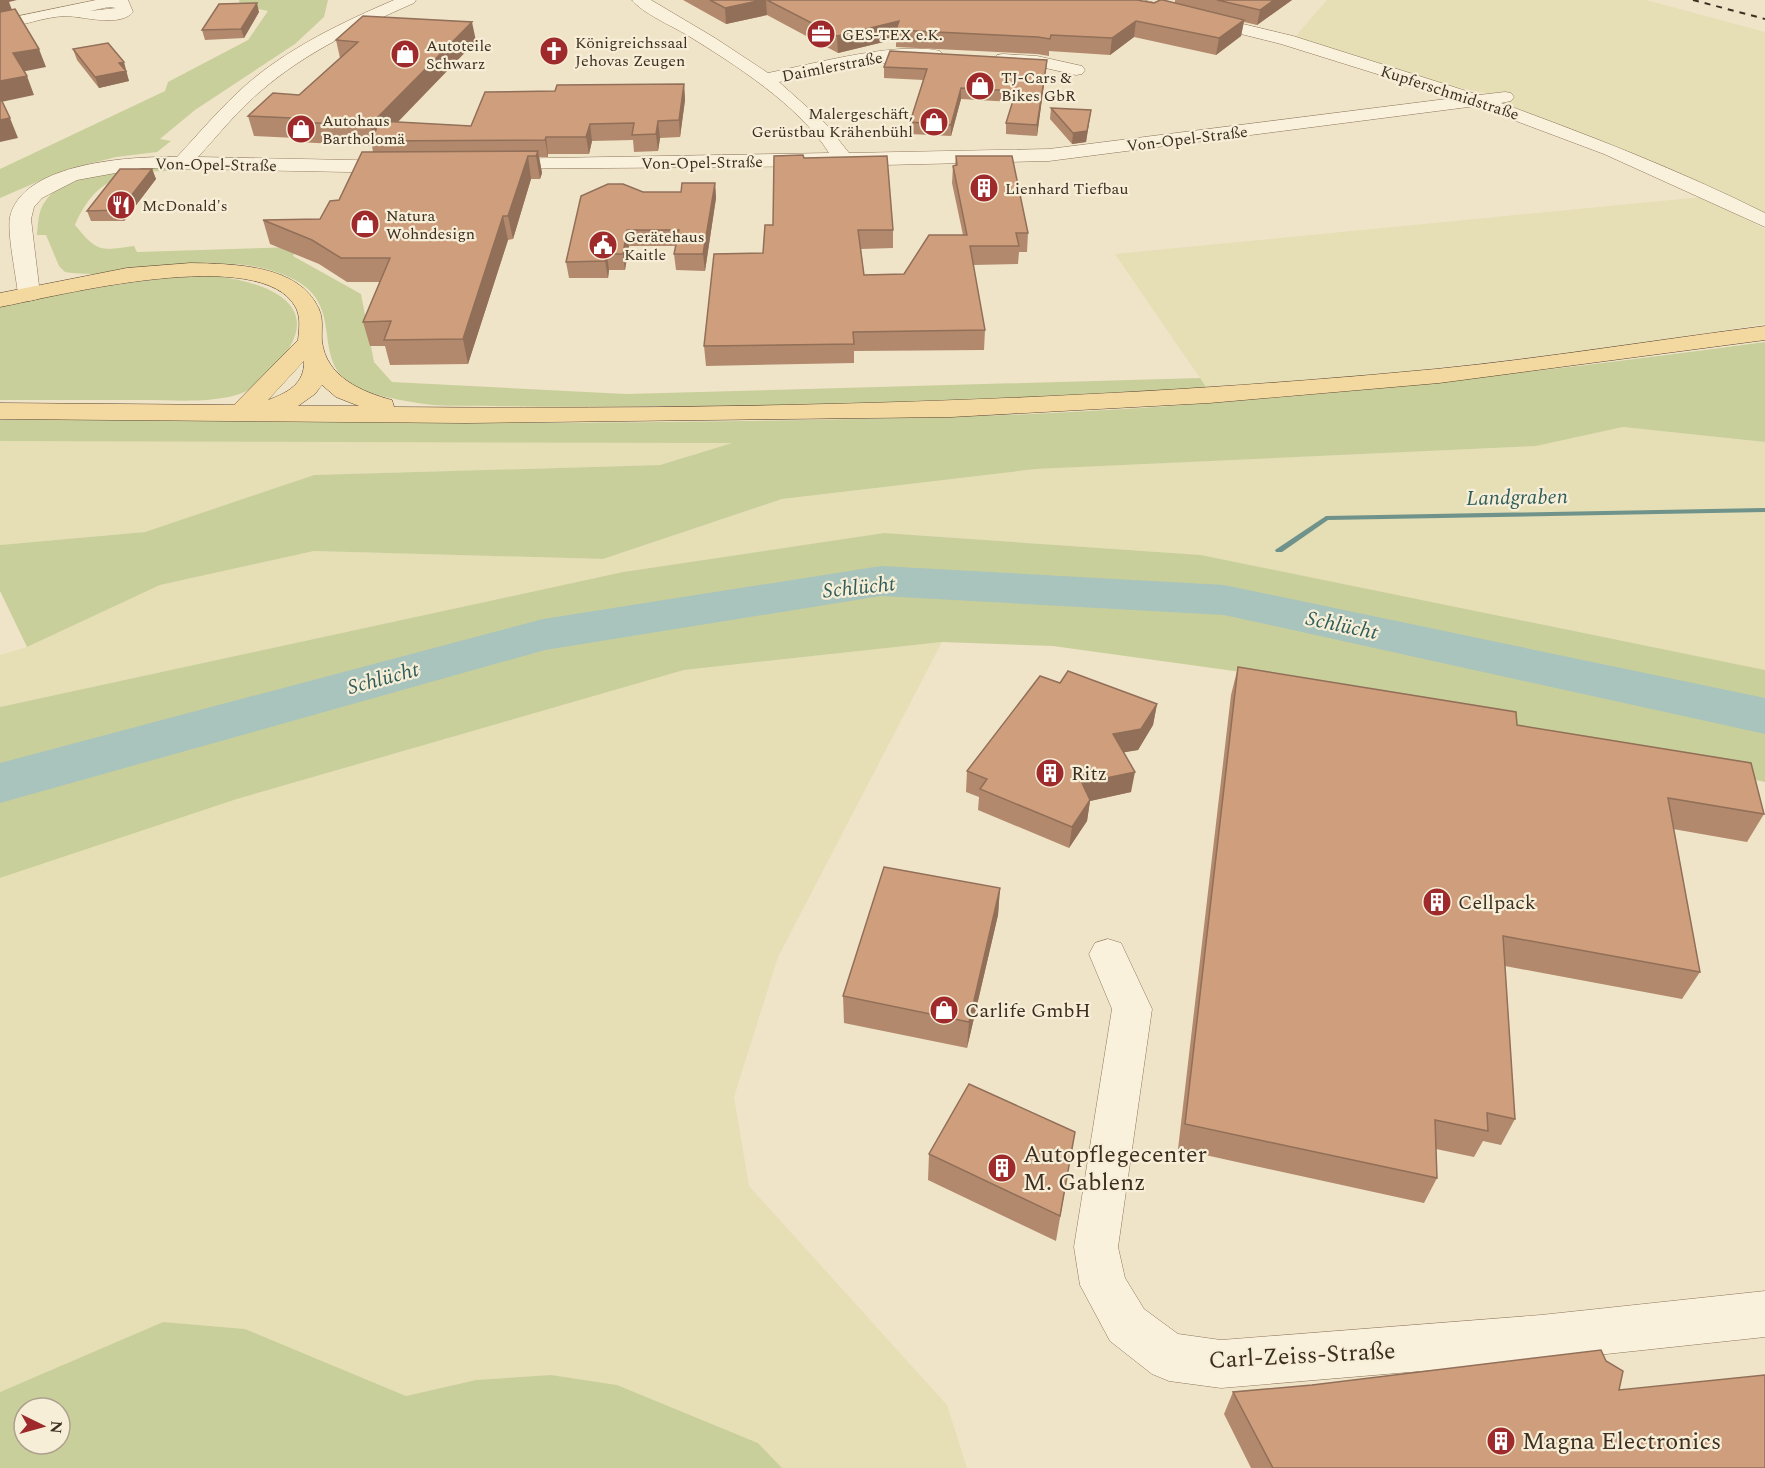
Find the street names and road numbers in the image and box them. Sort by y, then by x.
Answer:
street label: Daimlerstraße [780,45,885,89]
street label: Kupferschmidstraße [1377,59,1522,127]
street label: Von-Opel-Straße [1125,120,1249,158]
street label: Von-Opel-Straße [641,150,763,176]
street label: Von-Opel-Straße [155,152,277,178]
street label: Carl-Zeiss-Straße [1208,1333,1396,1379]

